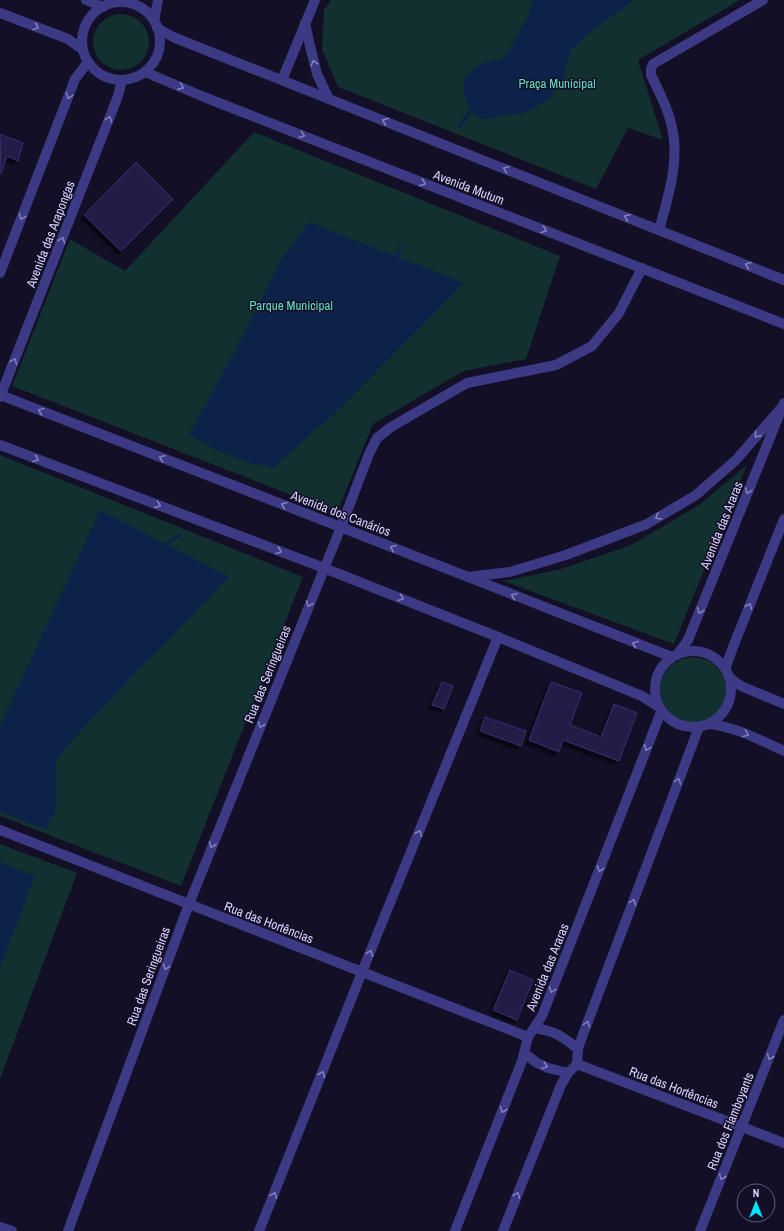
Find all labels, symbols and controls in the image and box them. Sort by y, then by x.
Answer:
one-way arrow [32,22,40,30]
one-way arrow [310,60,319,67]
park label: Praça Municipal [518,75,596,92]
one-way arrow [177,82,185,90]
one-way arrow [65,92,73,99]
one-way arrow [105,115,113,122]
one-way arrow [382,118,389,126]
one-way arrow [298,131,305,139]
street label: Avenida Mutum [430,166,507,209]
one-way arrow [503,166,510,174]
street label: Avenida das Arapongas [22,178,79,291]
one-way arrow [419,178,426,186]
one-way arrow [18,213,26,220]
one-way arrow [623,214,630,222]
one-way arrow [539,225,547,233]
one-way arrow [57,236,65,243]
one-way arrow [744,262,751,270]
park label: Parque Municipal [249,297,333,314]
one-way arrow [10,357,18,364]
one-way arrow [38,407,45,415]
one-way arrow [755,430,762,438]
one-way arrow [33,454,40,462]
one-way arrow [159,454,166,462]
street label: Avenida das Araras [696,479,747,572]
street label: Avenida dos Canários [288,486,393,540]
one-way arrow [745,487,753,494]
one-way arrow [154,500,161,508]
one-way arrow [280,501,287,509]
one-way arrow [655,513,662,520]
one-way arrow [390,544,397,552]
one-way arrow [276,546,283,554]
one-way arrow [511,592,518,600]
one-way arrow [397,594,404,602]
one-way arrow [306,601,314,608]
one-way arrow [744,603,752,611]
one-way arrow [696,608,704,615]
street label: Rua das Seringueiras [240,623,295,725]
one-way arrow [632,640,639,648]
one-way arrow [258,720,266,728]
one-way arrow [743,730,750,738]
one-way arrow [644,744,652,751]
one-way arrow [674,777,682,784]
one-way arrow [414,829,422,836]
one-way arrow [209,842,217,849]
one-way arrow [596,865,604,872]
street label: Rua das Hortências [222,898,316,947]
one-way arrow [628,899,636,906]
street label: Avenida das Araras [522,921,573,1014]
street label: Rua das Seringueiras [123,925,174,1028]
one-way arrow [365,950,373,957]
one-way arrow [162,963,170,970]
one-way arrow [549,986,557,993]
one-way arrow [582,1021,590,1028]
one-way arrow [766,1053,774,1060]
one-way arrow [541,1062,548,1070]
street label: Rua das Hortências [627,1063,721,1112]
one-way arrow [317,1070,325,1077]
street label: Rua dos Flamboyants [703,1070,758,1172]
one-way arrow [500,1105,508,1113]
one-way arrow [718,1174,726,1181]
north arrow [736,1183,776,1223]
text: N [753,1186,759,1200]
one-way arrow [269,1191,277,1198]
one-way arrow [513,1191,521,1198]

